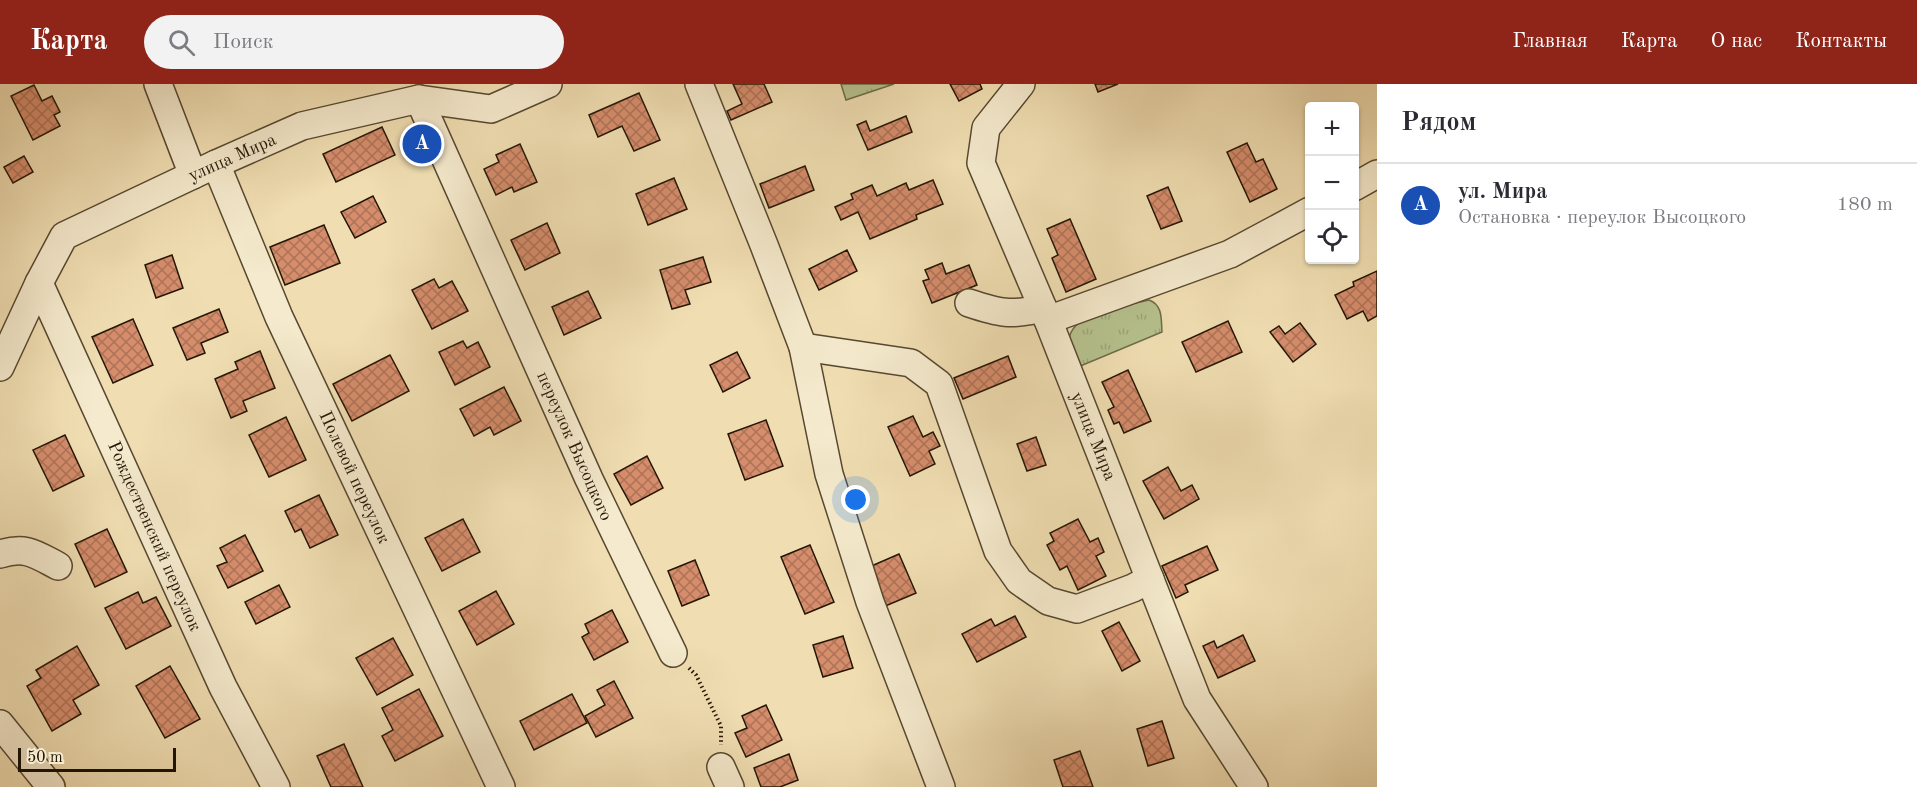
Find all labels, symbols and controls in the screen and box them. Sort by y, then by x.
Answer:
search box [144,15,564,69]
icon: search [165,26,198,59]
text: Карта [30,28,108,56]
text: Поиск [213,31,274,53]
text: Главная [1512,31,1588,52]
text: Карта [1621,31,1678,52]
text: О нас [1711,31,1762,52]
text: Контакты [1795,31,1887,52]
map controls [1305,102,1359,264]
button: + [1305,102,1359,156]
text: Рядом [1401,110,1476,136]
pin: A [402,122,442,166]
street label: улица Мира [186,131,279,185]
button: − [1305,156,1359,210]
text: ул. Мира [1458,181,1547,203]
text: A [1413,195,1428,215]
text: 180 m [1837,195,1893,215]
text: Остановка · переулок Высоцкого [1458,208,1746,228]
button: locate [1305,210,1359,264]
street label: переулок Высоцкого [533,369,615,524]
street label: улица Мира [1067,389,1119,483]
street label: Полевой переулок [315,408,393,547]
street label: Рождественский переулок [104,439,204,634]
your location [841,485,870,514]
scale bar [18,745,176,772]
text: 50 m [27,750,63,766]

